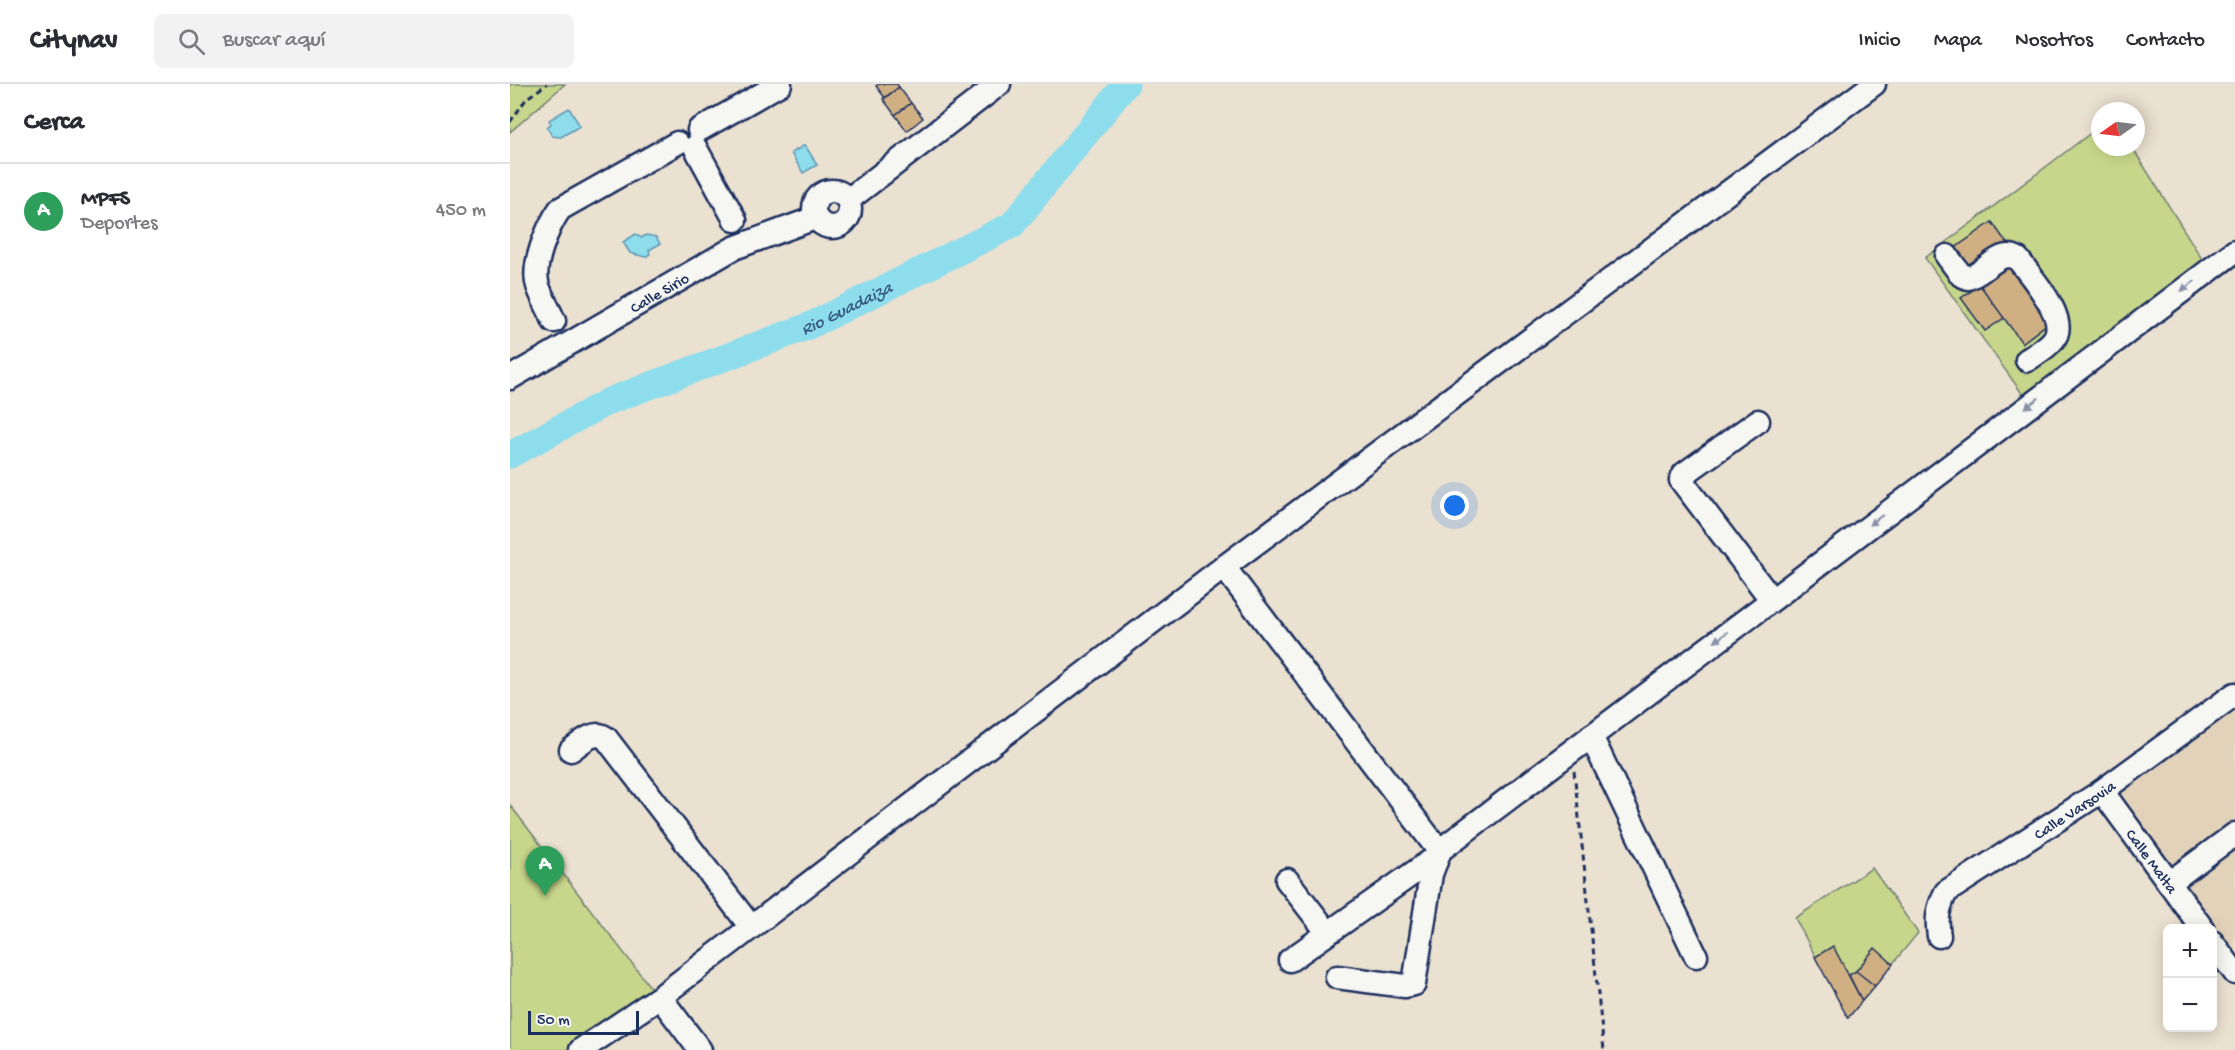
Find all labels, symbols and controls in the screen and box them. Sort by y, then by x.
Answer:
search box [154,14,574,68]
text: Citynav [30,25,118,58]
icon: search [175,25,208,58]
text: Buscar aquí [223,28,325,54]
text: Inicio [1859,29,1901,54]
text: Mapa [1934,29,1982,54]
text: Nosotros [2015,29,2093,54]
text: Contacto [2126,29,2205,54]
north arrow [2091,102,2145,156]
text: Cerca [24,108,84,139]
text: MPFS [81,187,130,213]
text: A [38,200,49,223]
text: 450 m [436,200,486,223]
text: Deportes [81,213,158,236]
street label: Calle Sirio [628,270,693,319]
water label: Rio Guadaiza [799,278,897,341]
one-way arrow [2181,280,2197,292]
one-way arrow [2025,397,2041,409]
your location [1440,491,1469,520]
one-way arrow [1869,514,1885,526]
one-way arrow [1713,631,1728,643]
street label: Calle Varsovia [2031,778,2122,846]
street label: Calle Malta [2120,826,2181,900]
pin: A [525,846,564,896]
map controls [2163,924,2217,1032]
button: + [2163,924,2217,978]
button: − [2163,978,2217,1032]
scale bar [528,1008,639,1036]
text: 50 m [537,1012,570,1031]

